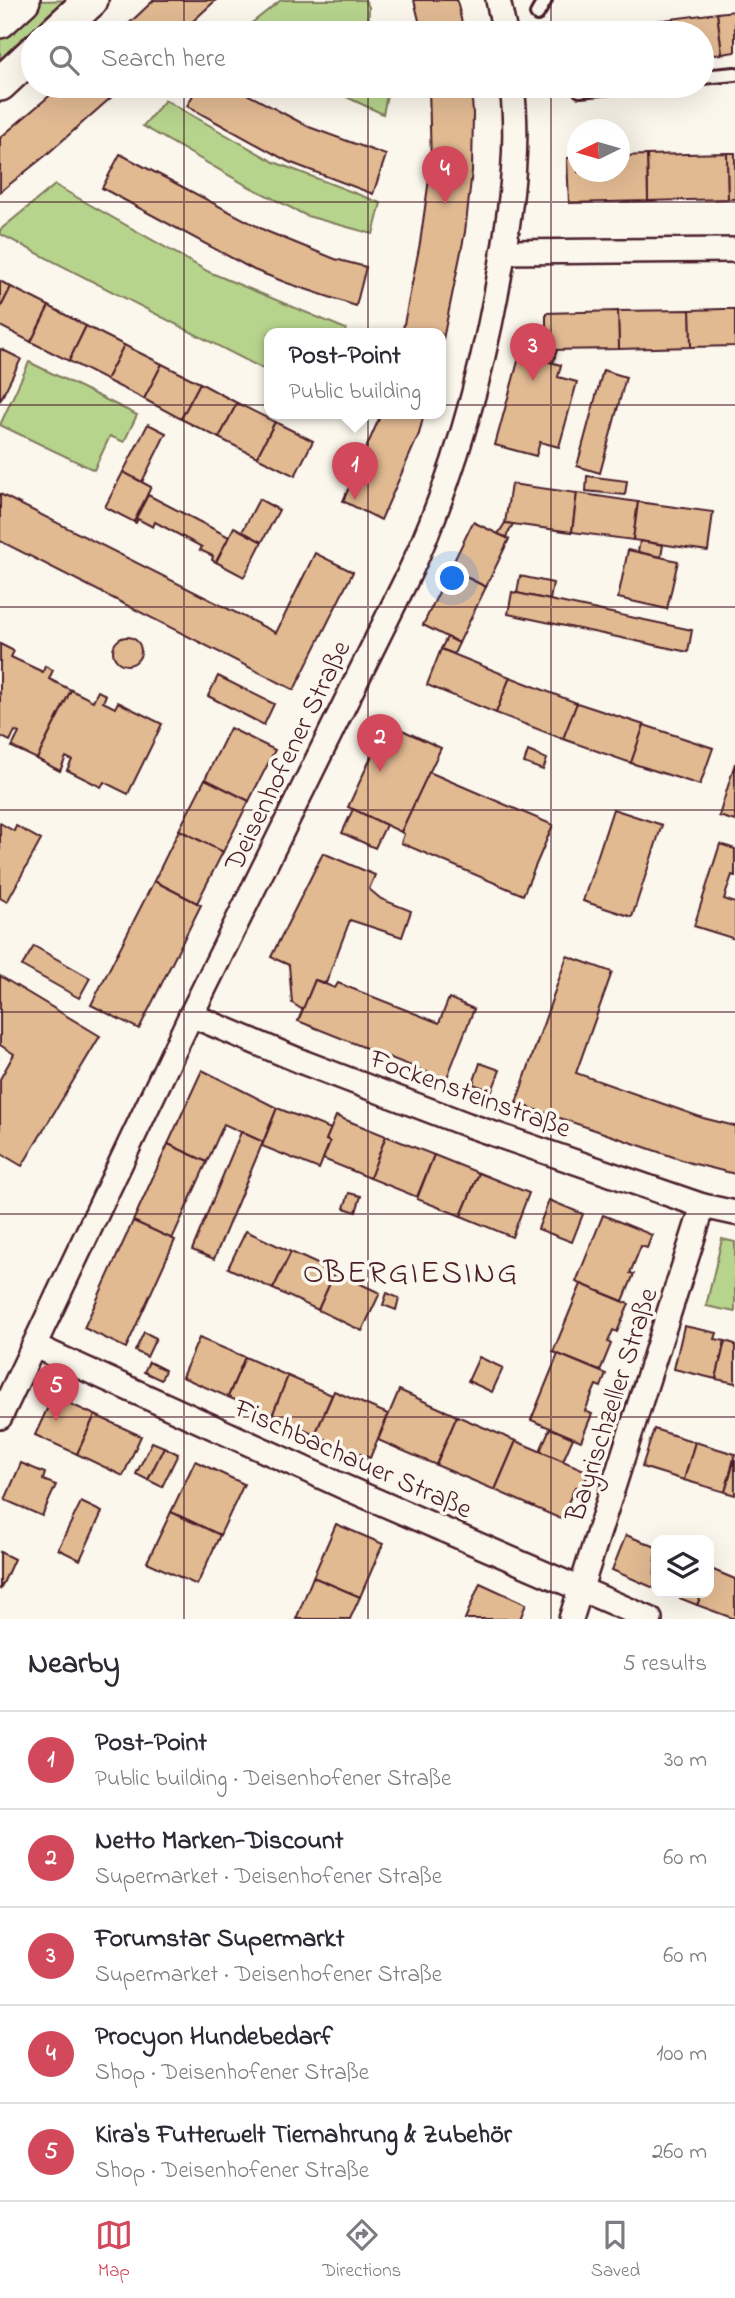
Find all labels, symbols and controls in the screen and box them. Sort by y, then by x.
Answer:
search box [21,21,714,98]
icon: search [45,41,83,79]
text: Search here [101,41,226,79]
north arrow [567,119,630,182]
pin: 4 [422,146,468,204]
pin: 3 [510,323,556,381]
popup [264,328,446,419]
text: Post-Point [289,338,401,376]
text: Public building [289,376,421,409]
pin: 1 [332,442,378,500]
your location [435,561,469,595]
street label: Deisenhofener Straße [215,634,363,880]
pin: 2 [357,714,403,772]
street label: Fockensteinstraße [363,1040,576,1151]
district label: OBERGIESING [303,1251,519,1298]
street label: Bayrischzeller Straße [556,1283,671,1528]
pin: 5 [33,1363,79,1421]
street label: Fischbachauer Straße [226,1389,478,1531]
map controls [651,1535,714,1598]
button: layers [651,1535,714,1598]
text: Nearby [28,1643,120,1687]
text: 5 results [623,1648,707,1681]
text: Post-Point [95,1725,207,1763]
text: 1 [47,1744,55,1777]
text: 30 m [664,1744,707,1777]
text: Public building · Deisenhofener Straße [95,1763,451,1796]
text: Netto Marken-Discount [95,1823,344,1861]
text: 2 [45,1842,57,1875]
text: 60 m [663,1842,707,1875]
text: Supermarket · Deisenhofener Straße [95,1861,442,1894]
text: Forumstar Supermarkt [95,1921,344,1959]
text: 3 [46,1940,56,1973]
text: 60 m [663,1940,707,1973]
text: Supermarket · Deisenhofener Straße [95,1959,442,1992]
text: Procyon Hundebedarf [95,2019,333,2057]
text: 4 [46,2038,56,2071]
text: 100 m [656,2038,707,2071]
text: Shop · Deisenhofener Straße [95,2057,369,2090]
text: Kira's Futterwelt Tiernahrung & Zubehör [95,2117,512,2155]
text: 5 [44,2136,58,2169]
text: 260 m [652,2136,707,2169]
text: Shop · Deisenhofener Straße [95,2155,369,2188]
tab: Map [95,2216,133,2285]
tab: Directions [322,2216,401,2285]
tab: Saved [591,2216,640,2285]

